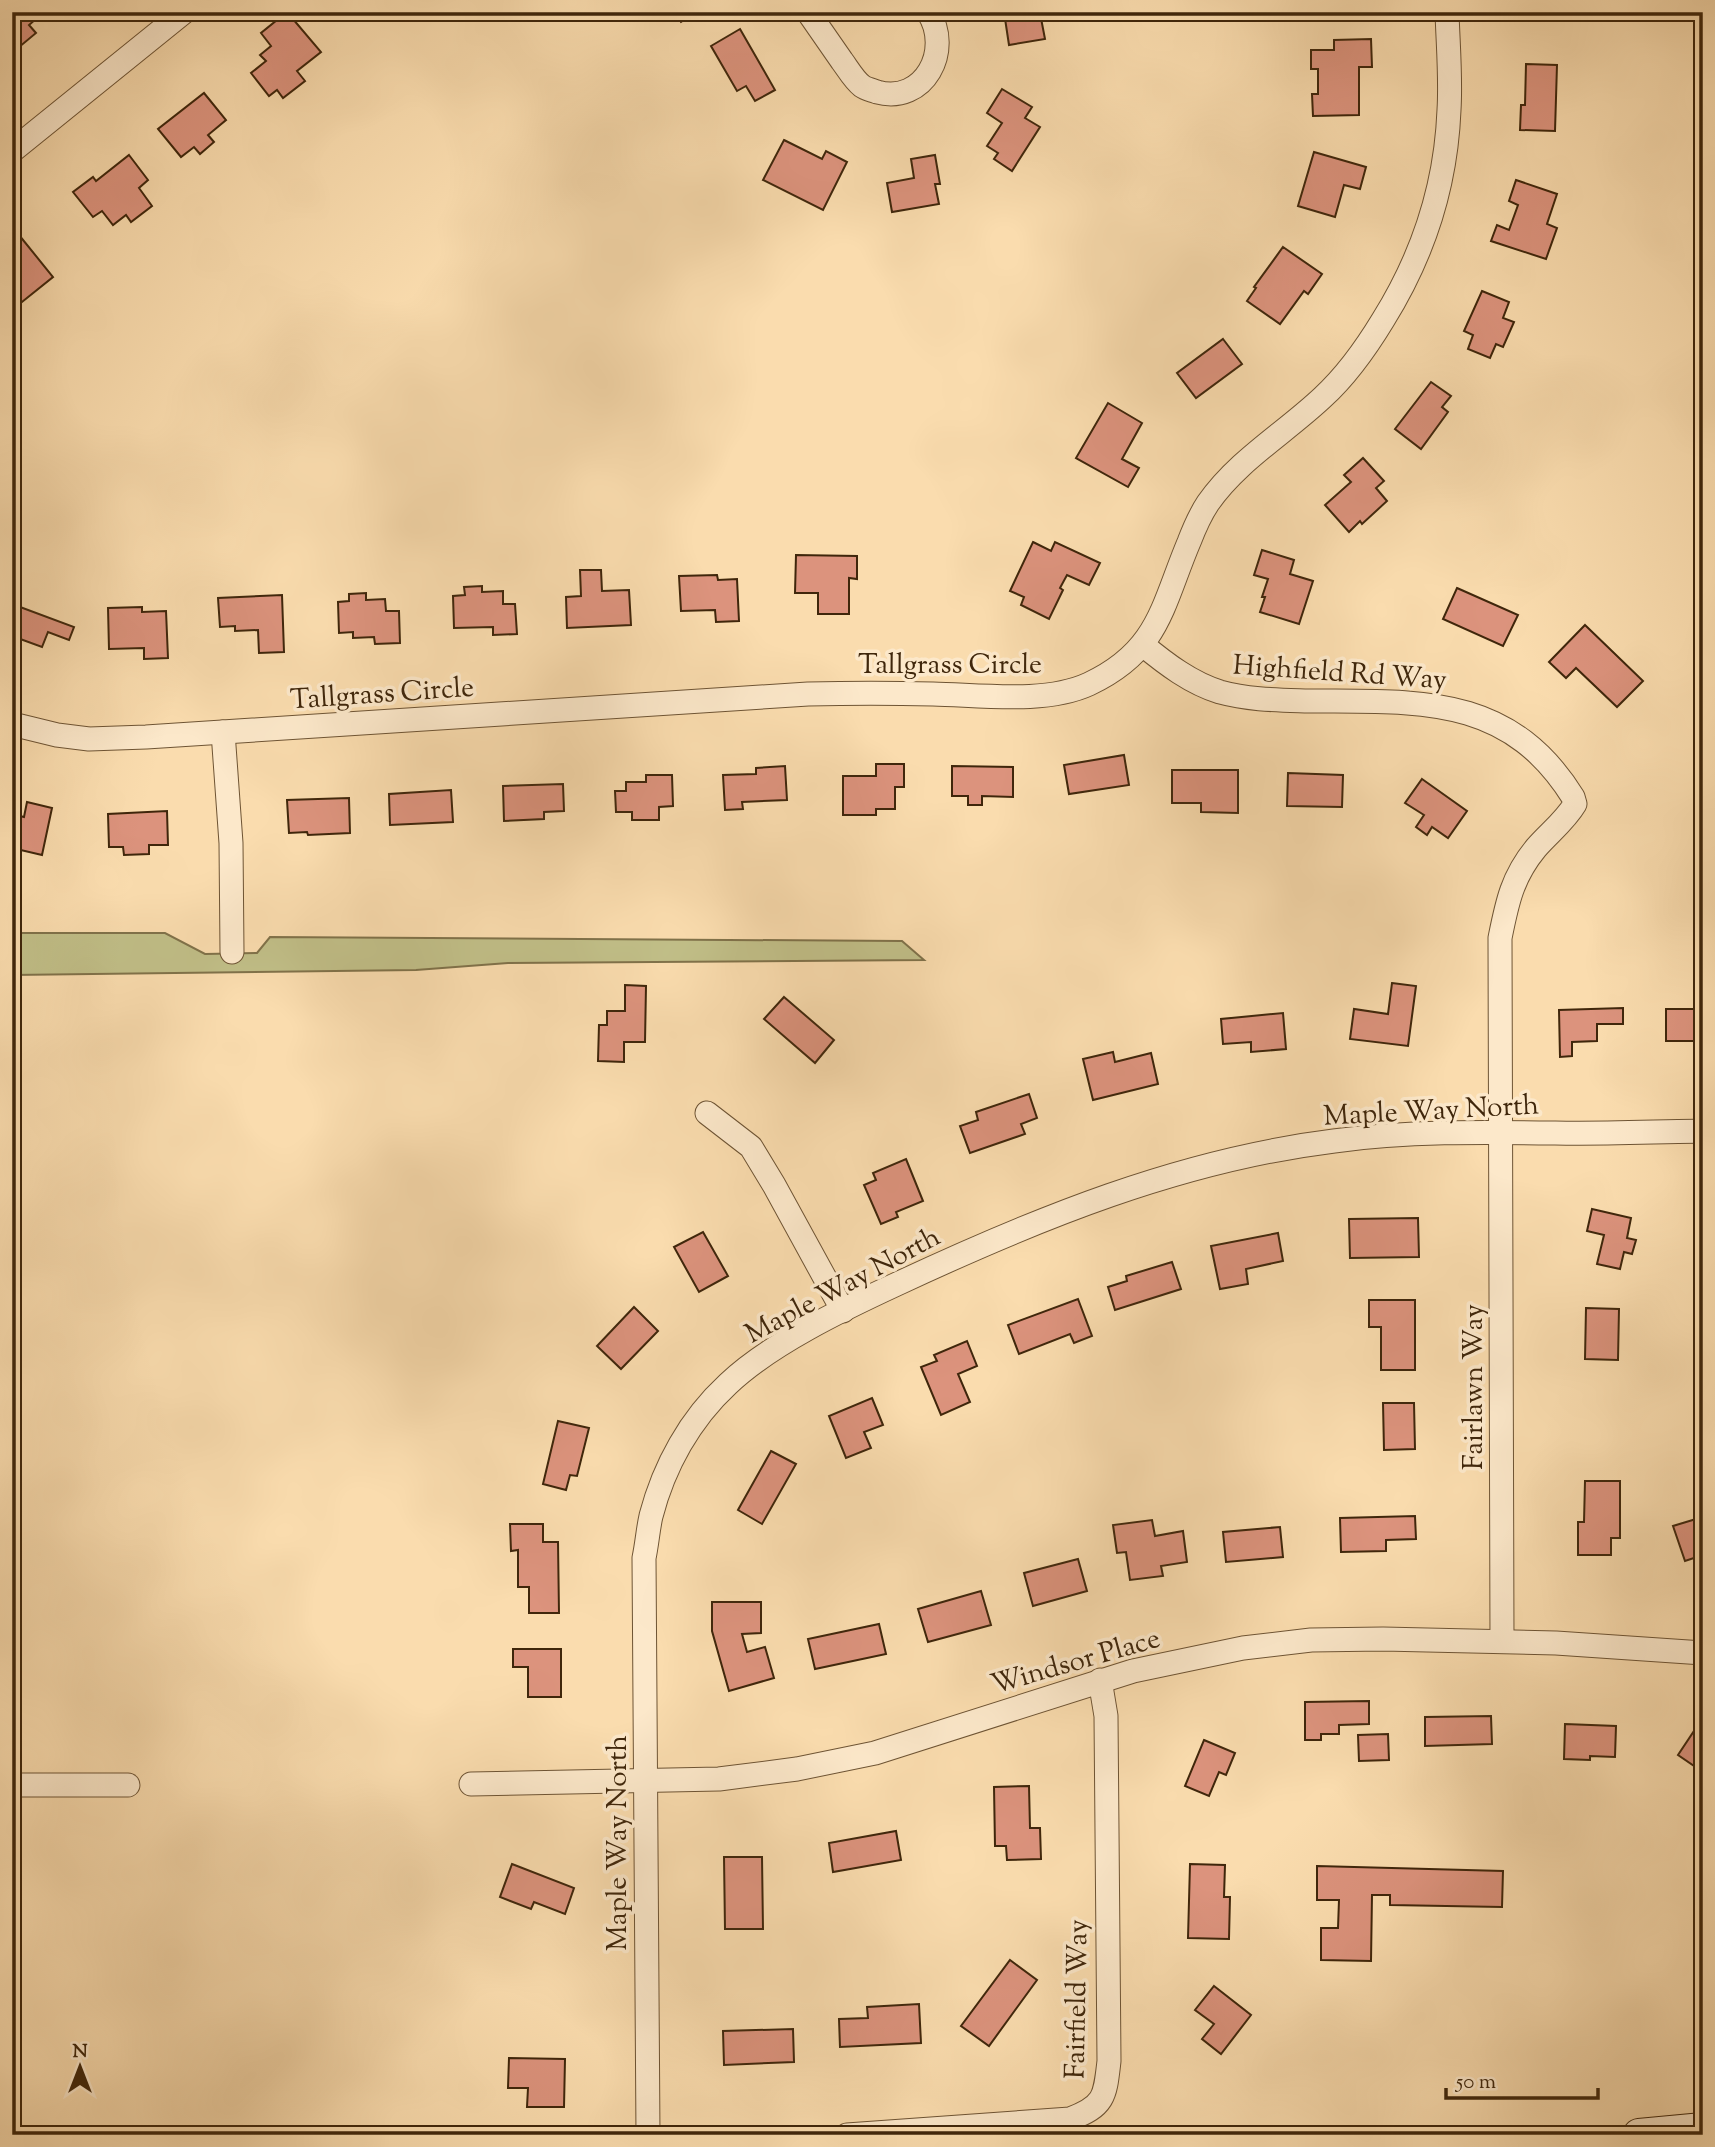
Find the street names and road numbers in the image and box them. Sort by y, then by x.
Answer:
street label: Tallgrass Circle [858,646,1042,686]
street label: Highfield Rd Way [1231,647,1448,701]
street label: Tallgrass Circle [289,669,475,721]
street label: Maple Way North [1322,1086,1540,1138]
street label: Maple Way North [739,1218,948,1355]
street label: Fairlawn Way [1455,1304,1495,1470]
street label: Windsor Place [987,1620,1165,1706]
street label: Maple Way North [599,1735,639,1951]
street label: Fairfield Way [1057,1919,1099,2079]

